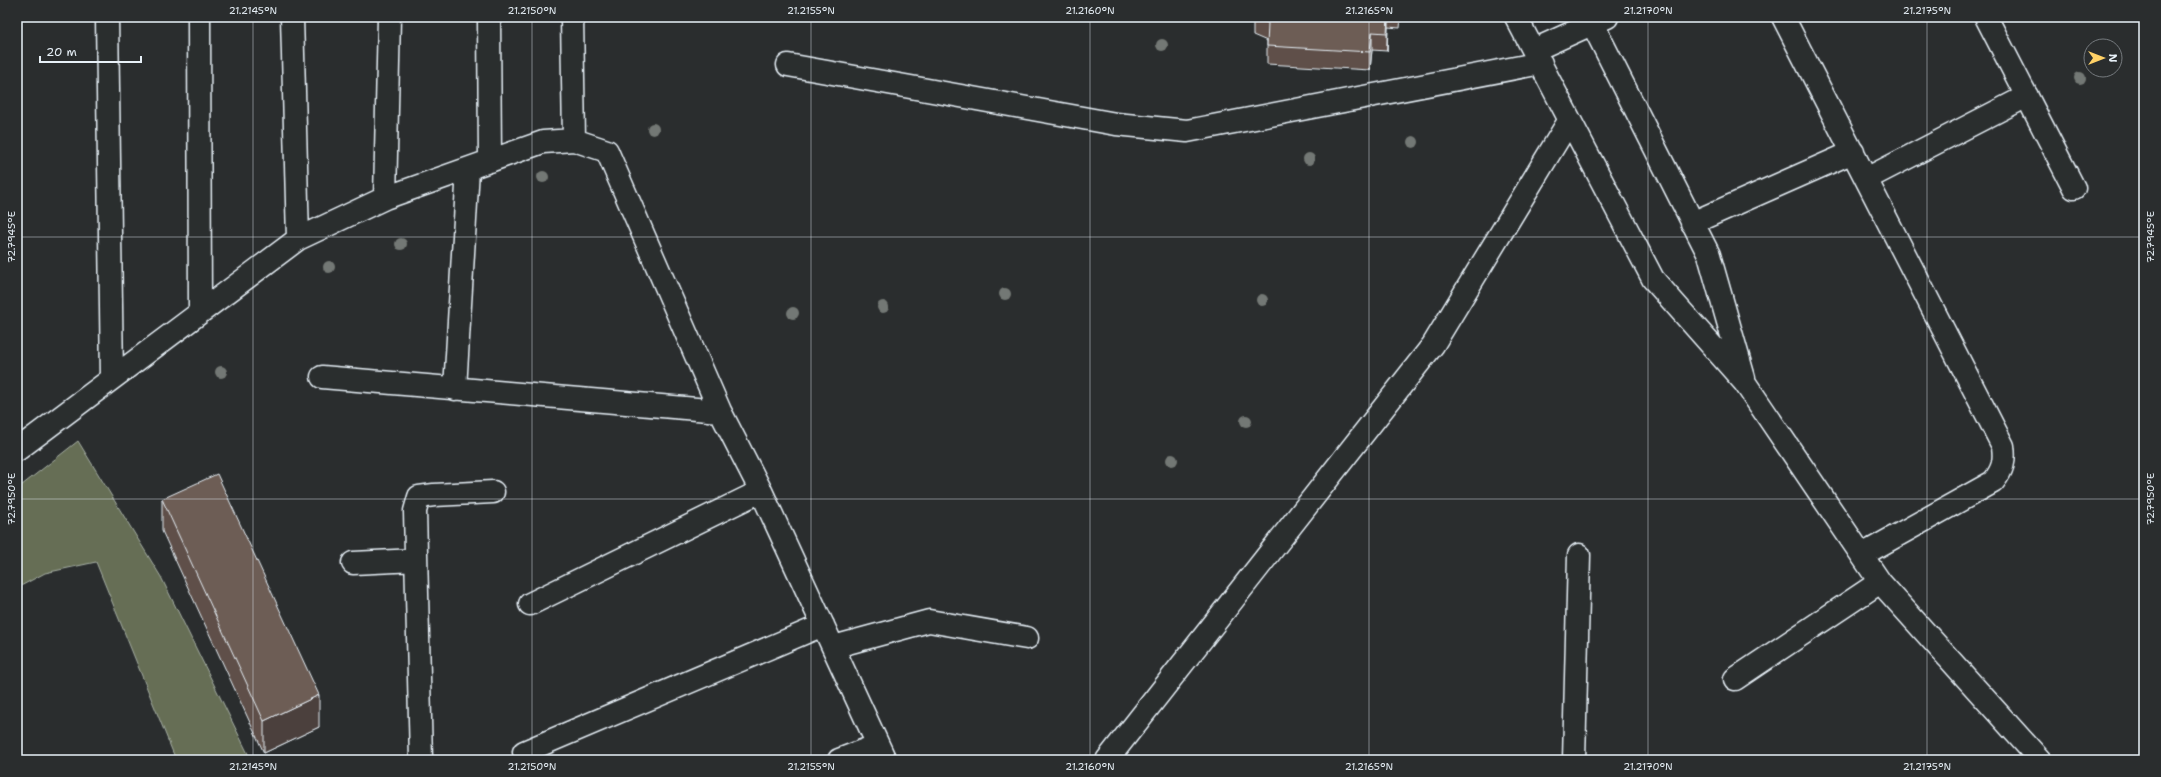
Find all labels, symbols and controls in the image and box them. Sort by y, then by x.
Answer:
text: 21.2145°N [229,4,277,17]
text: 21.2150°N [508,4,556,17]
text: 21.2155°N [787,4,835,17]
text: 21.2160°N [1065,4,1115,17]
text: 21.2165°N [1345,4,1393,17]
text: 21.2170°N [1623,4,1673,17]
text: 21.2175°N [1903,4,1951,17]
scale bar [40,38,141,64]
north arrow [2083,38,2123,78]
text: 20 m [46,44,77,60]
text: N [2105,54,2120,63]
text: 72.7945°E [5,211,18,263]
text: 72.7945°E [2144,211,2157,263]
text: 72.7950°E [5,473,18,525]
text: 72.7950°E [2144,473,2157,525]
text: 21.2145°N [229,760,277,773]
text: 21.2150°N [508,760,556,773]
text: 21.2155°N [787,760,835,773]
text: 21.2160°N [1065,760,1115,773]
text: 21.2165°N [1345,760,1393,773]
text: 21.2170°N [1623,760,1673,773]
text: 21.2175°N [1903,760,1951,773]

